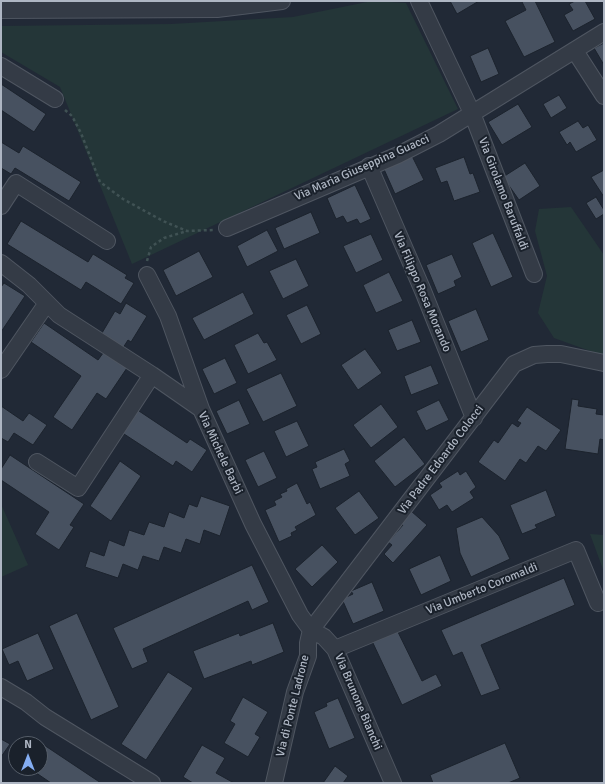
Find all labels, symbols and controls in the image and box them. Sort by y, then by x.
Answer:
street label: Via Maria Giuseppina Guacci [292,132,432,204]
street label: Via Girolamo Baruffaldi [475,136,531,252]
street label: Via Filippo Rosa Morando [390,230,454,354]
street label: Via Padre Edoardo Colocci [395,402,487,518]
street label: Via Michele Barbi [195,409,245,497]
street label: Via Umberto Coromaldi [424,560,540,618]
street label: Via Brunone Bianchi [331,652,385,752]
street label: Via di Ponte Ladrone [273,654,313,758]
north arrow [8,736,48,776]
text: N [24,738,32,751]

